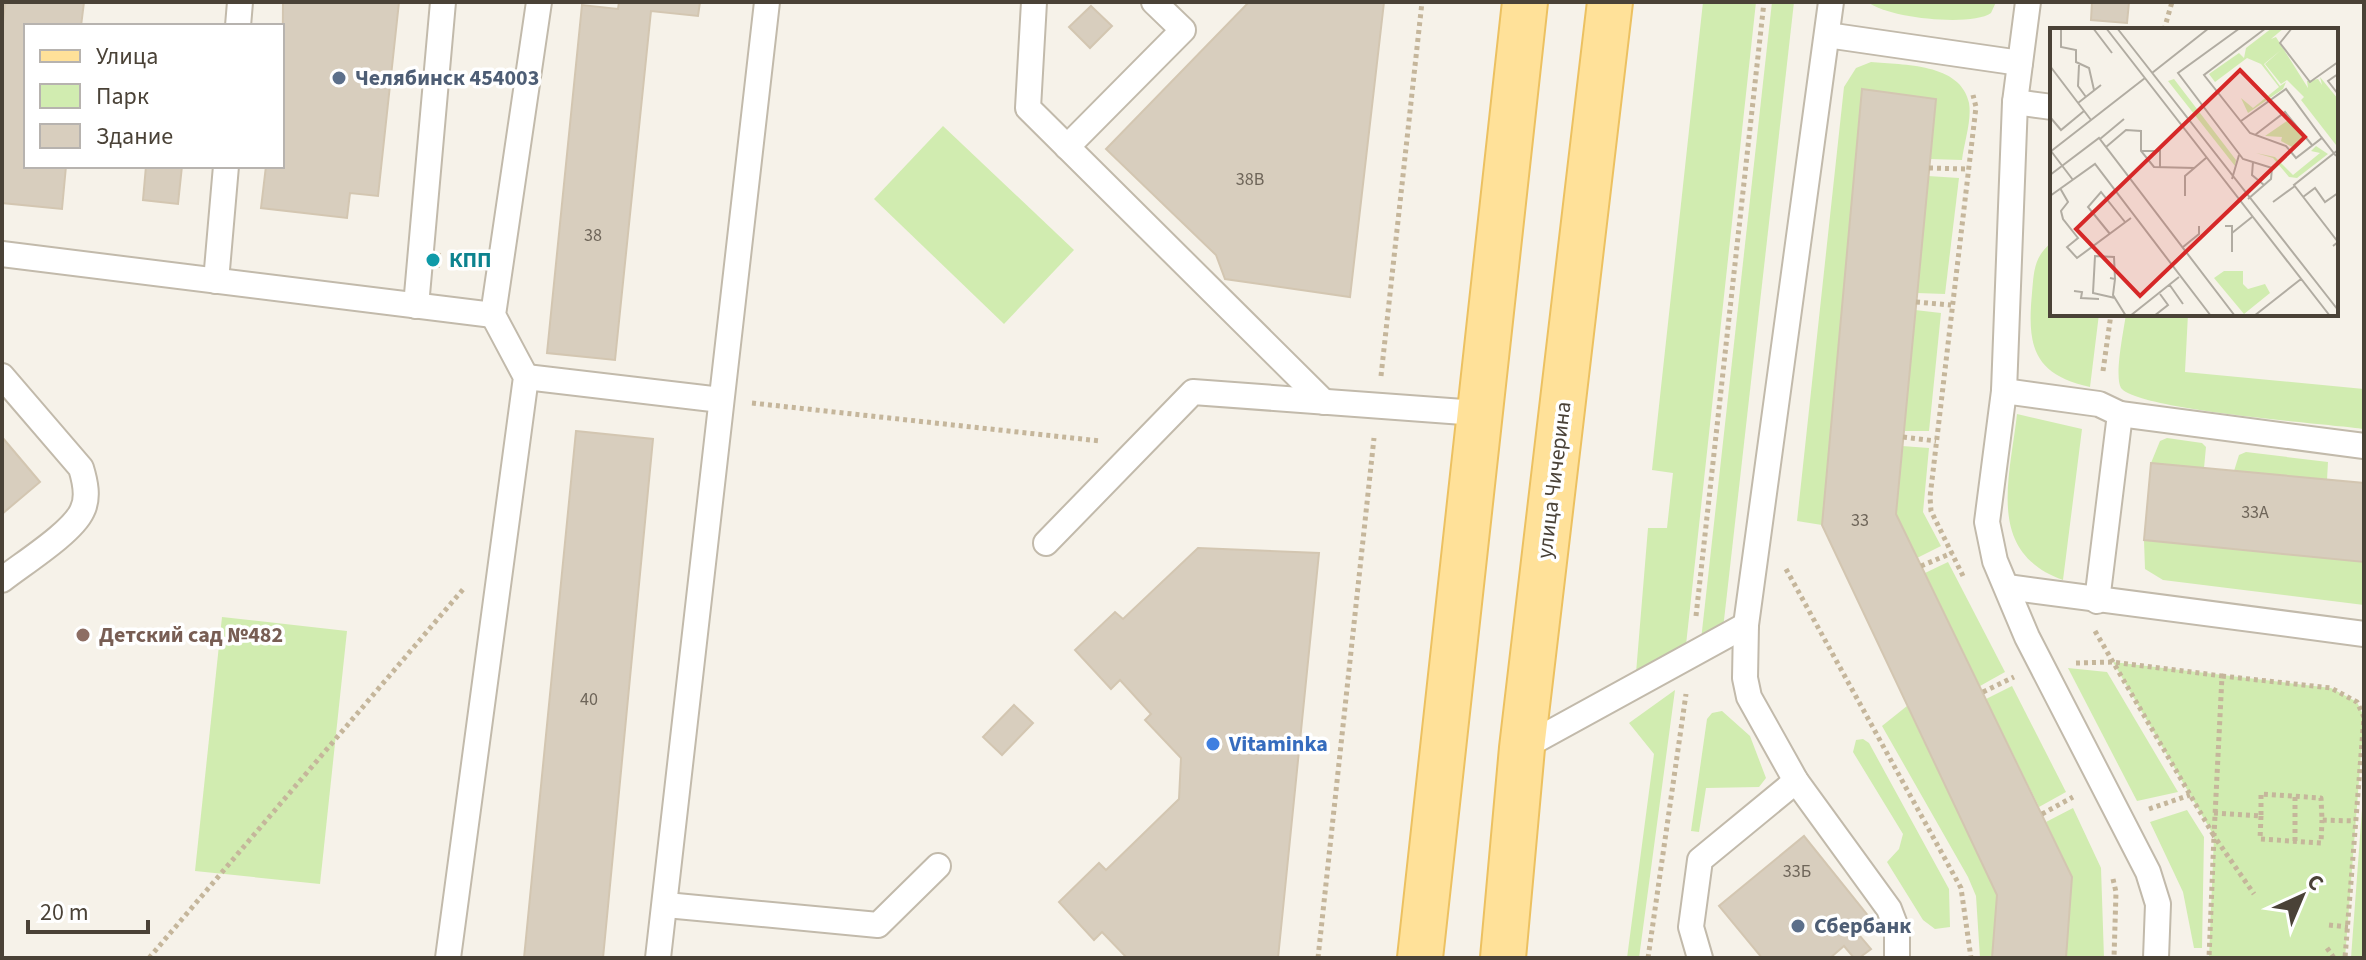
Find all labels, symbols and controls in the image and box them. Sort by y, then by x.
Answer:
legend [24,24,284,168]
inset map [2050,28,2338,316]
text: Улица [96,39,158,74]
place label: Челябинск 454003 [355,62,539,94]
marker: Челябинск 454003 [330,69,348,87]
text: Парк [96,79,149,114]
text: Здание [96,119,173,154]
house number: 38В [1236,167,1264,192]
house number: 38 [584,223,602,248]
place label: КПП [449,244,492,276]
marker: КПП [424,251,442,269]
street label: улица Чичерина [1528,400,1580,560]
house number: 33А [2241,500,2269,525]
house number: 33 [1851,508,1869,533]
place label: Детский сад №482 [99,619,283,651]
marker: Детский сад №482 [74,626,92,644]
house number: 40 [580,687,598,712]
place label: Vitaminka [1228,728,1328,760]
marker: Vitaminka [1204,735,1222,753]
north arrow [2262,856,2342,936]
house number: 33Б [1783,859,1811,884]
text: С [2299,866,2331,898]
scale bar [28,884,148,934]
text: 20 m [40,895,89,930]
place label: Сбербанк [1814,910,1911,942]
marker: Сбербанк [1789,917,1807,935]

